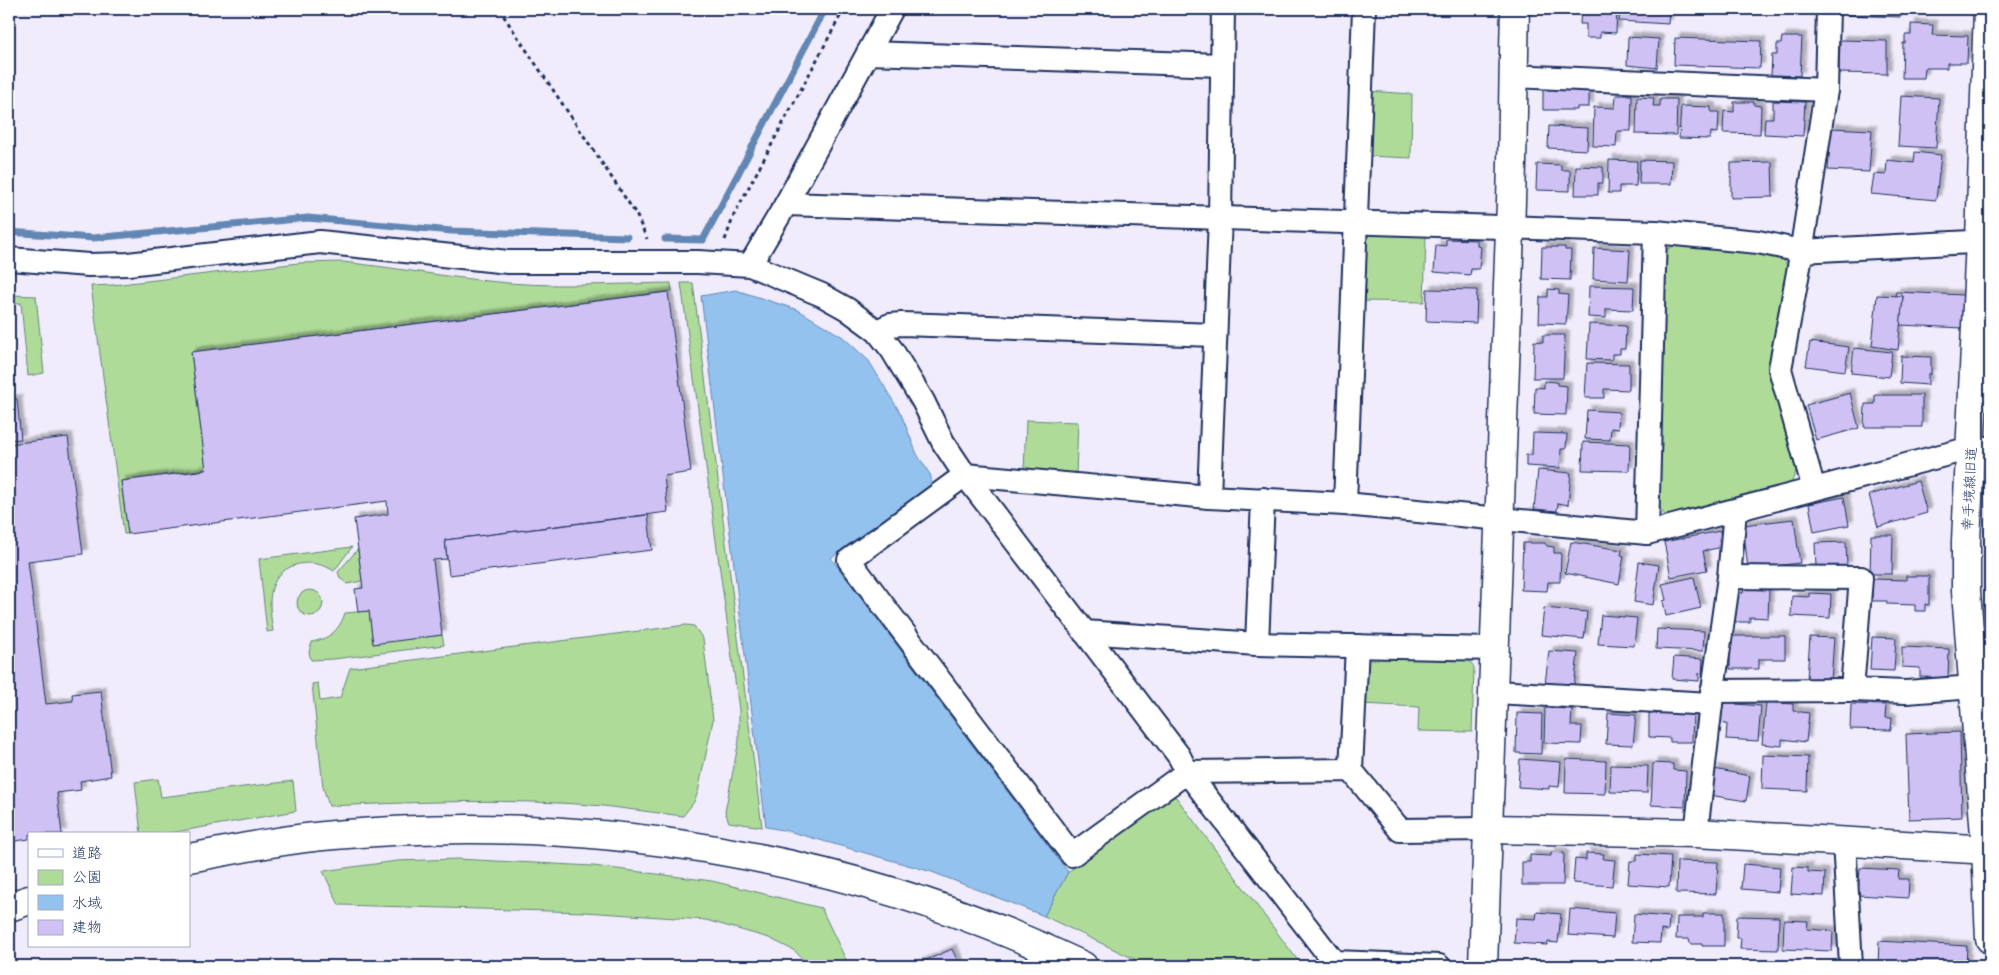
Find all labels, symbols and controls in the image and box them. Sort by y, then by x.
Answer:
street label: 幸手境線旧道 [1958,447,1980,531]
legend [28,832,190,948]
text: 道路 [72,843,102,862]
text: 公園 [72,867,102,886]
text: 水域 [72,893,102,912]
text: 建物 [72,917,102,936]

